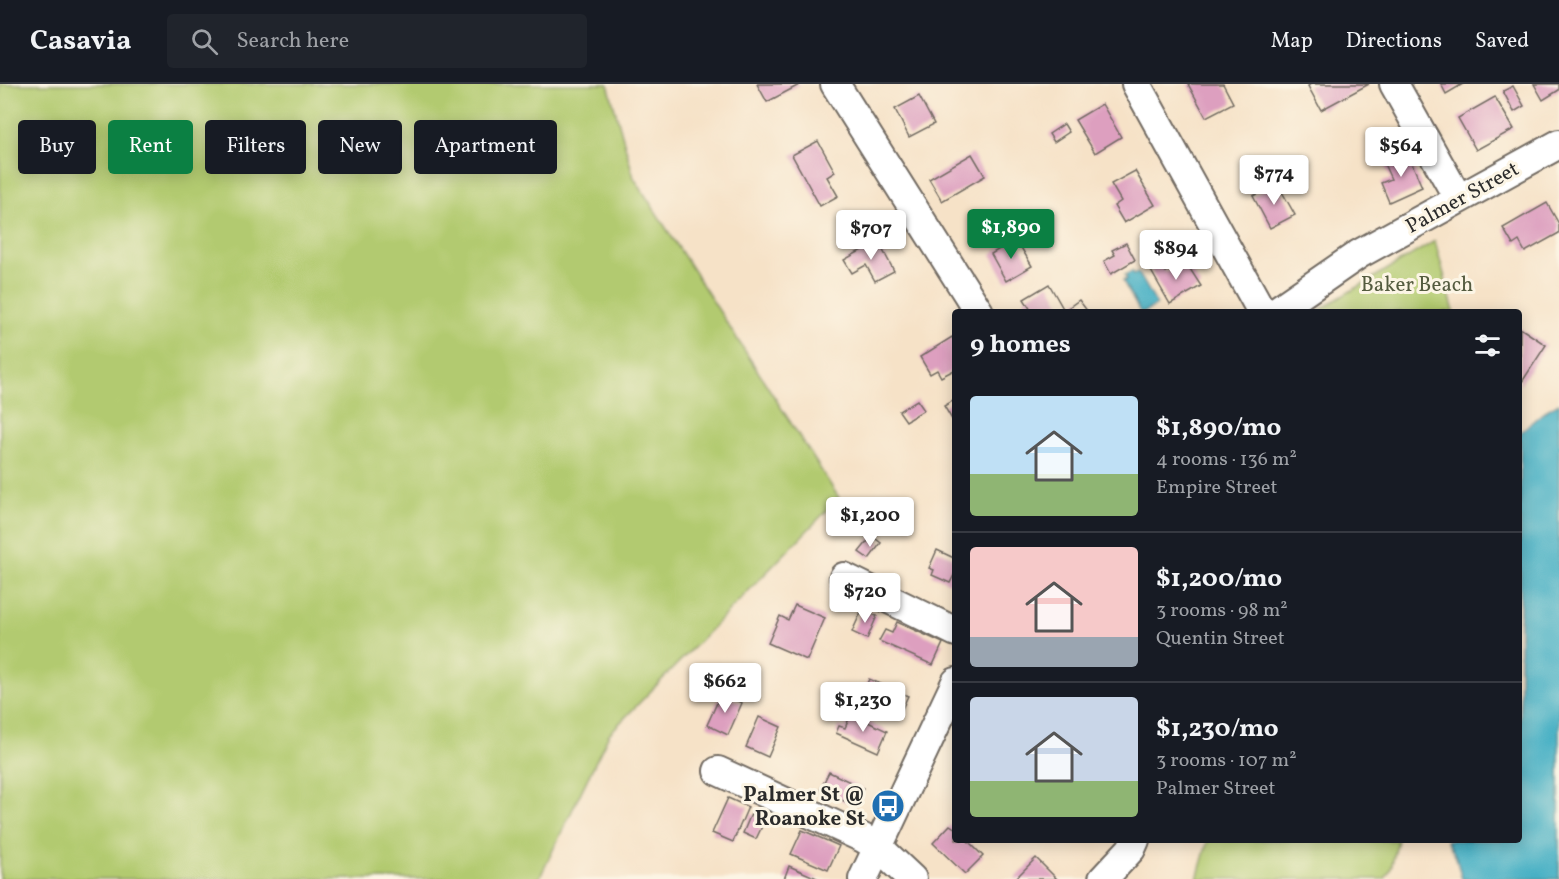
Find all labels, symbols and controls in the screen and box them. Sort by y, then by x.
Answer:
search box [167,14,587,68]
text: Casavia [30,22,131,61]
icon: search [188,25,221,58]
text: Search here [236,26,349,57]
text: Map [1271,27,1313,56]
text: Directions [1346,27,1442,56]
text: Saved [1475,27,1529,56]
chip: Buy [18,120,96,174]
chip: Rent [108,120,193,174]
chip: Filters [205,120,306,174]
chip: New [318,120,402,174]
chip: Apartment [414,120,557,174]
pin: $564 [1365,127,1437,178]
text: $564 [1379,132,1423,160]
pin: $774 [1238,155,1310,206]
street label: Palmer Street [1401,155,1525,241]
text: $774 [1254,160,1294,188]
pin: $1,890 [962,209,1060,260]
pin: $707 [835,210,907,261]
text: $1,890 [981,214,1041,242]
text: $707 [850,215,892,243]
pin: $894 [1140,230,1212,281]
text: $894 [1154,235,1198,263]
park label: Baker Beach [1361,271,1473,300]
text: 9 homes [970,327,1071,363]
icon: filters [1471,329,1504,362]
text: $1,890/mo [1156,410,1281,446]
icon: home [1018,420,1090,492]
text: 4 rooms · 136 m² [1156,446,1297,474]
text: Empire Street [1156,474,1277,502]
pin: $1,200 [821,497,919,548]
text: $1,200 [840,502,900,530]
text: $1,200/mo [1156,561,1282,597]
icon: home [1018,571,1090,643]
pin: $720 [829,573,901,624]
text: $720 [843,578,887,606]
text: 3 rooms · 98 m² [1156,597,1288,625]
text: Quentin Street [1156,625,1285,653]
pin: $662 [689,663,761,714]
text: $662 [703,668,747,696]
pin: $1,230 [814,682,912,733]
text: $1,230 [834,687,892,715]
text: $1,230/mo [1156,711,1279,747]
icon: home [1018,721,1090,793]
text: 3 rooms · 107 m² [1156,747,1297,775]
text: Palmer Street [1156,775,1276,803]
place label: Palmer St @ Roanoke St [743,781,865,834]
bus stop icon: Palmer St @ Roanoke St [870,788,906,824]

